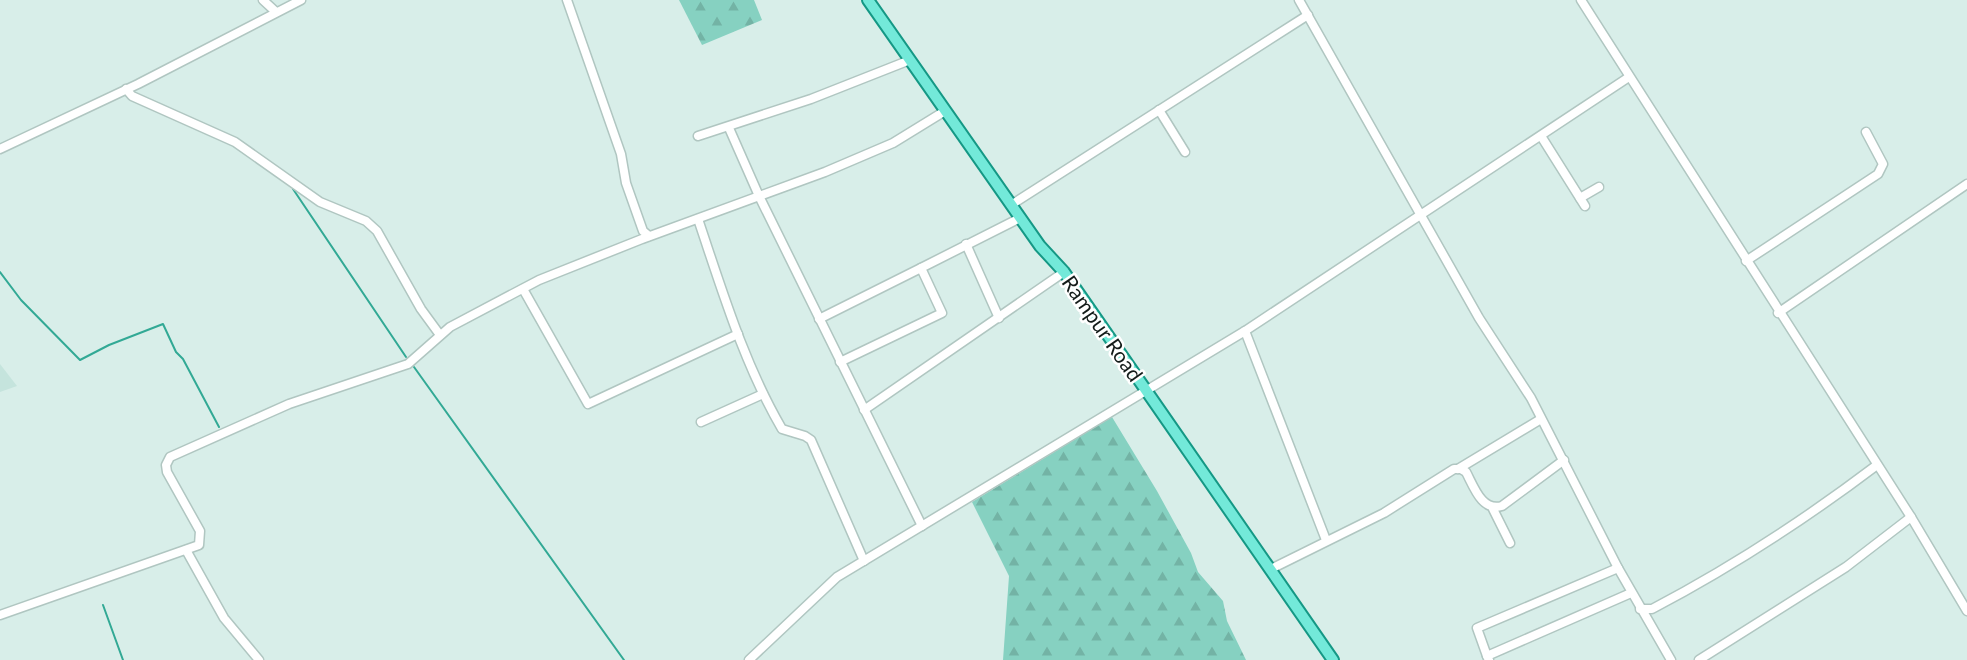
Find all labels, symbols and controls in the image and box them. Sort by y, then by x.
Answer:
street label: Rampur Road [1057,270,1149,386]

